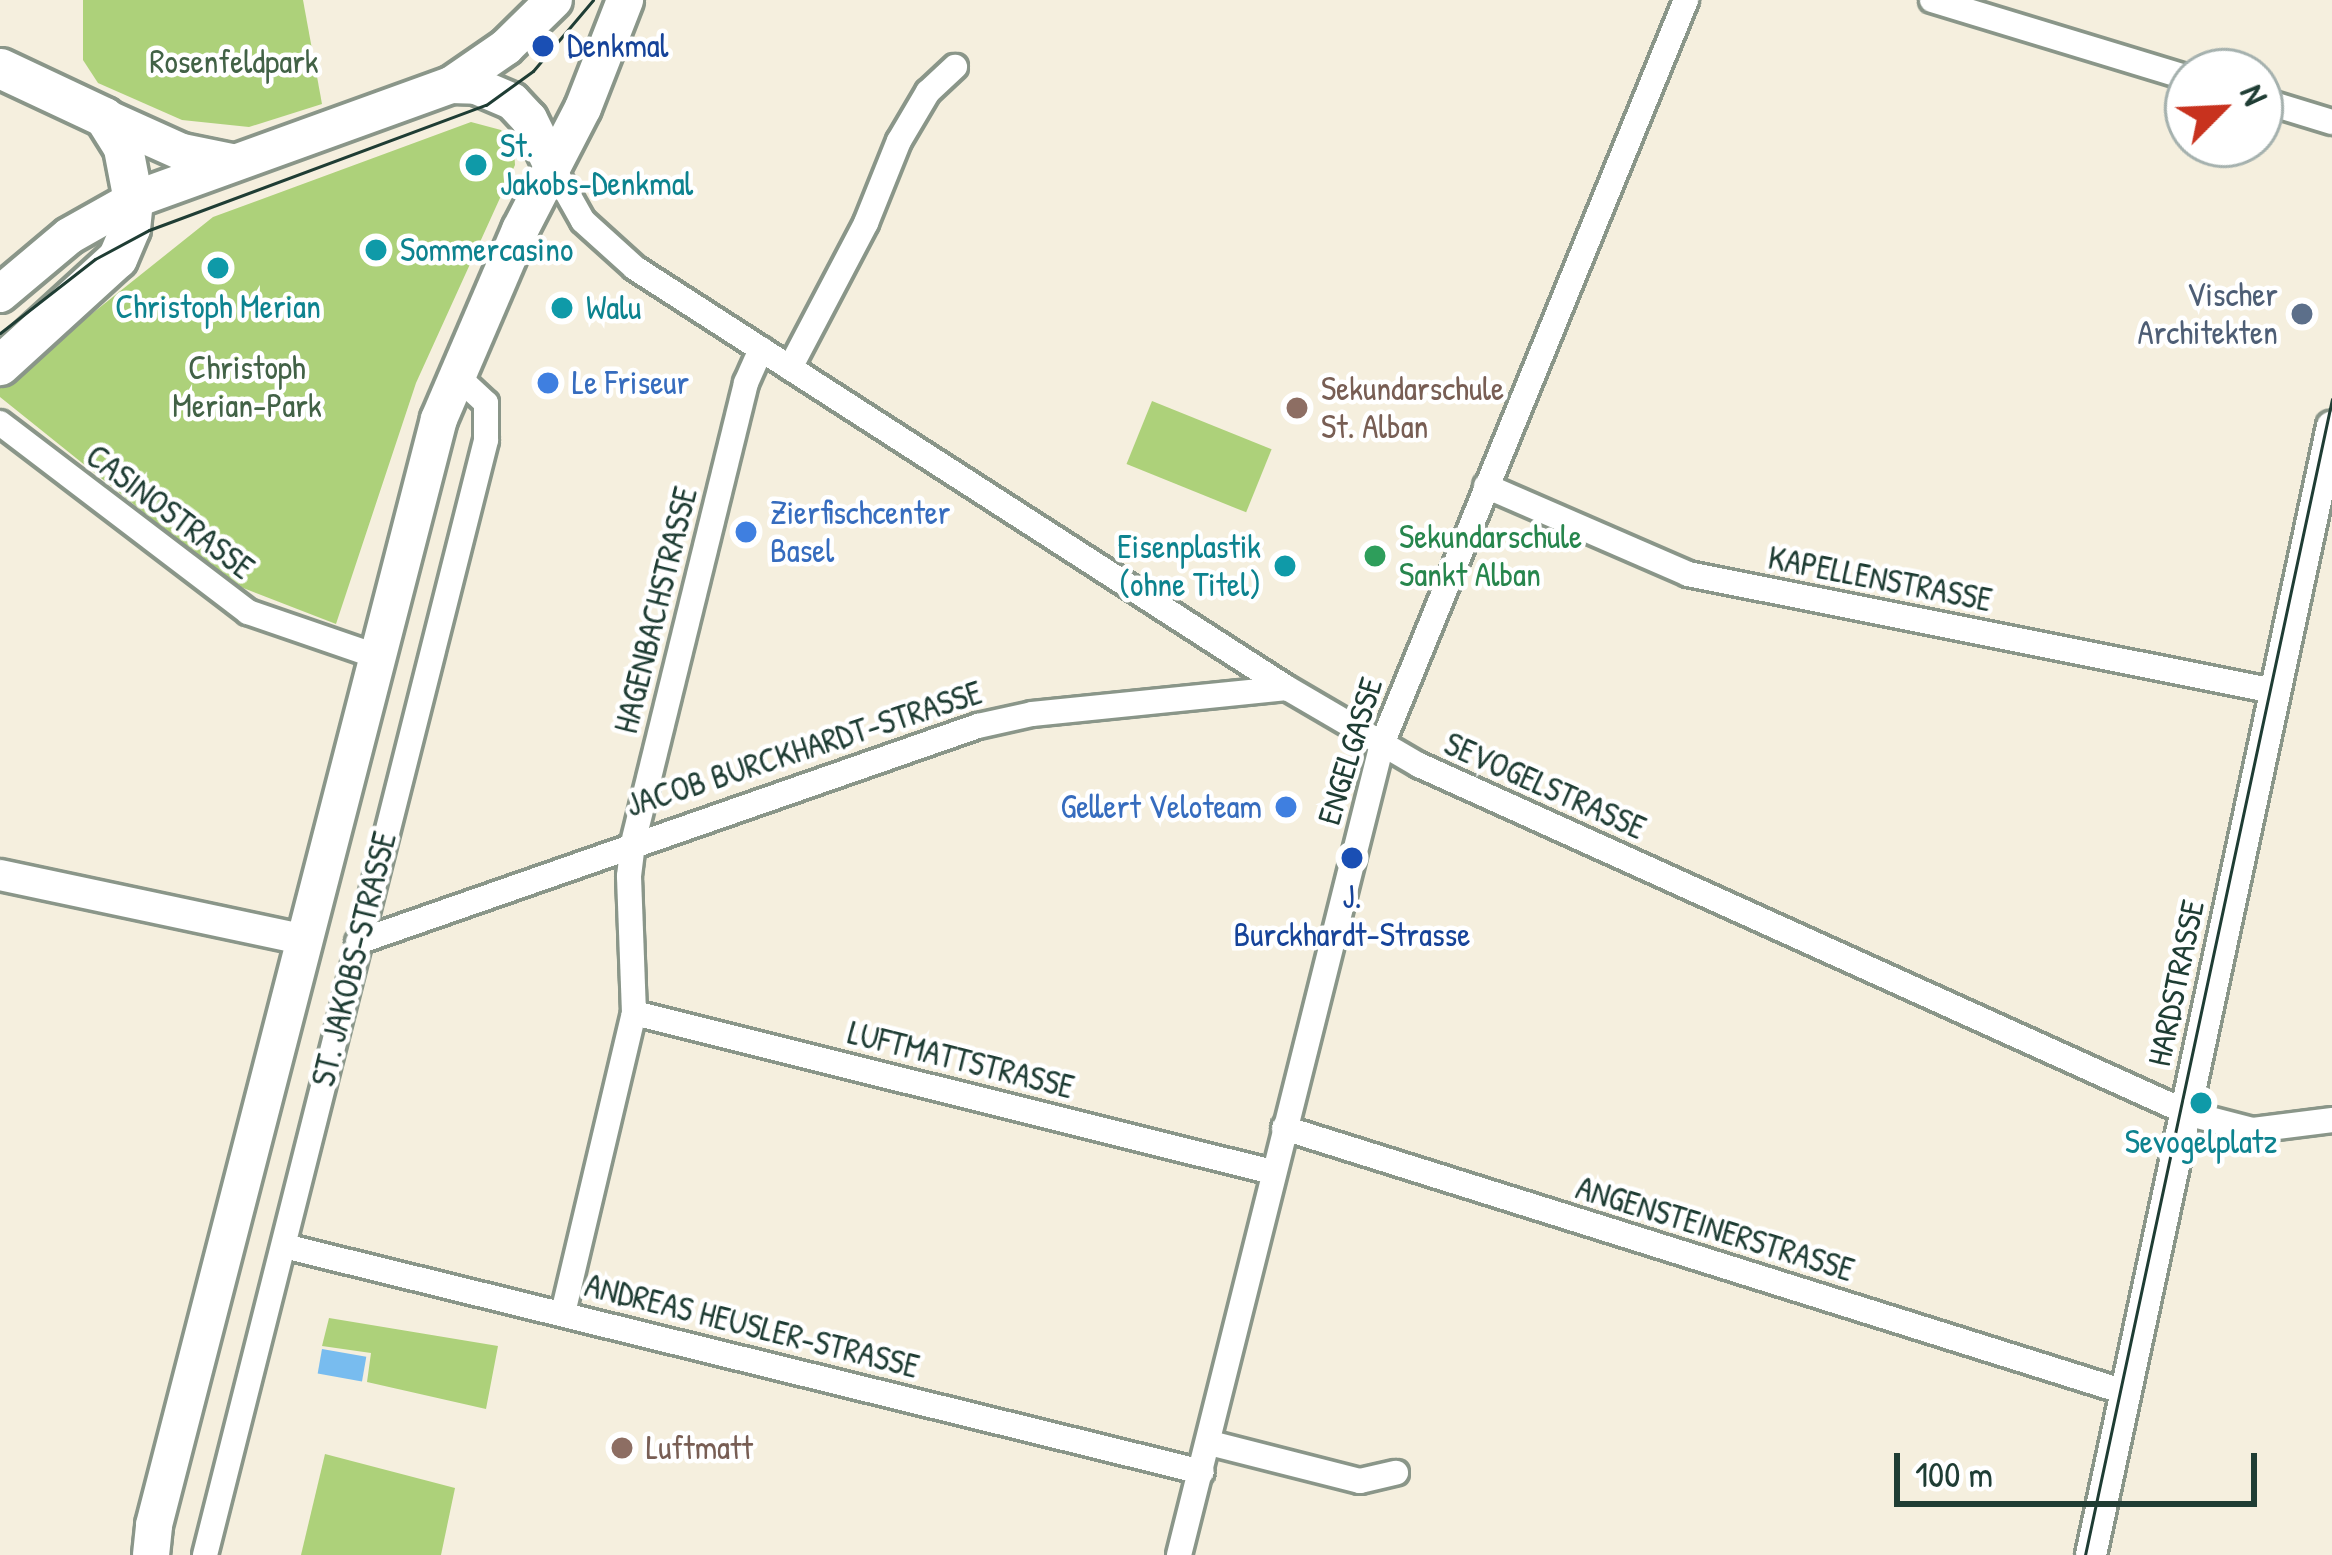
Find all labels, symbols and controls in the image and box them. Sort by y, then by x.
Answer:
place label: Denkmal [567,26,669,66]
marker: Denkmal [530,33,556,59]
park label: Rosenfeldpark [149,42,319,82]
north arrow [2164,48,2284,168]
text: N [2230,78,2278,112]
place label: St. Jakobs-Denkmal [500,126,693,204]
marker: St. Jakobs-Denkmal [463,152,489,178]
place label: Sommercasino [400,230,573,270]
marker: Sommercasino [363,237,389,263]
marker: Christoph Merian [205,255,231,281]
place label: Vischer Architekten [2138,275,2278,353]
place label: Christoph Merian [115,287,321,327]
place label: Walu [586,288,641,328]
marker: Walu [549,295,575,321]
marker: Vischer Architekten [2289,301,2315,327]
park label: Christoph Merian-Park [172,348,322,426]
place label: Le Friseur [572,363,689,403]
place label: Sekundarschule St. Alban [1321,369,1504,447]
marker: Le Friseur [535,370,561,396]
marker: Sekundarschule St. Alban [1284,395,1310,421]
street label: CASINOSTRASSE [78,436,262,588]
street label: HAGENBACHSTRASSE [606,483,706,737]
place label: Zierfischcenter Basel [770,493,951,571]
place label: Sekundarschule Sankt Alban [1399,517,1582,595]
marker: Zierfischcenter Basel [733,519,759,545]
place label: Eisenplastik (ohne Titel) [1117,527,1261,605]
street label: KAPELLENSTRASSE [1765,538,1995,620]
marker: Sekundarschule Sankt Alban [1362,543,1388,569]
marker: Eisenplastik (ohne Titel) [1272,553,1298,579]
street label: JACOB BURCKHARDT-STRASSE [621,673,987,825]
street label: ENGELGASSE [1309,673,1391,829]
street label: SEVOGELSTRASSE [1438,724,1652,848]
place label: Gellert Veloteam [1060,787,1262,827]
marker: Gellert Veloteam [1273,794,1299,820]
street label: ST. JAKOBS-STRASSE [303,828,405,1090]
marker: J. Burckhardt-Strasse [1339,845,1365,871]
place label: J. Burckhardt-Strasse [1234,877,1470,955]
street label: HARDSTRASSE [2139,896,2213,1070]
street label: LUFTMATTSTRASSE [844,1013,1078,1107]
marker: Sevogelplatz [2188,1090,2214,1116]
place label: Sevogelplatz [2125,1122,2277,1162]
street label: ANGENSTEINERSTRASSE [1571,1168,1859,1290]
street label: ANDREAS HEUSLER-STRASSE [581,1265,923,1387]
place label: Luftmatt [646,1428,753,1468]
scale bar [1900,1429,2263,1503]
marker: Luftmatt [609,1435,635,1461]
text: 100 m [1915,1449,1993,1498]

